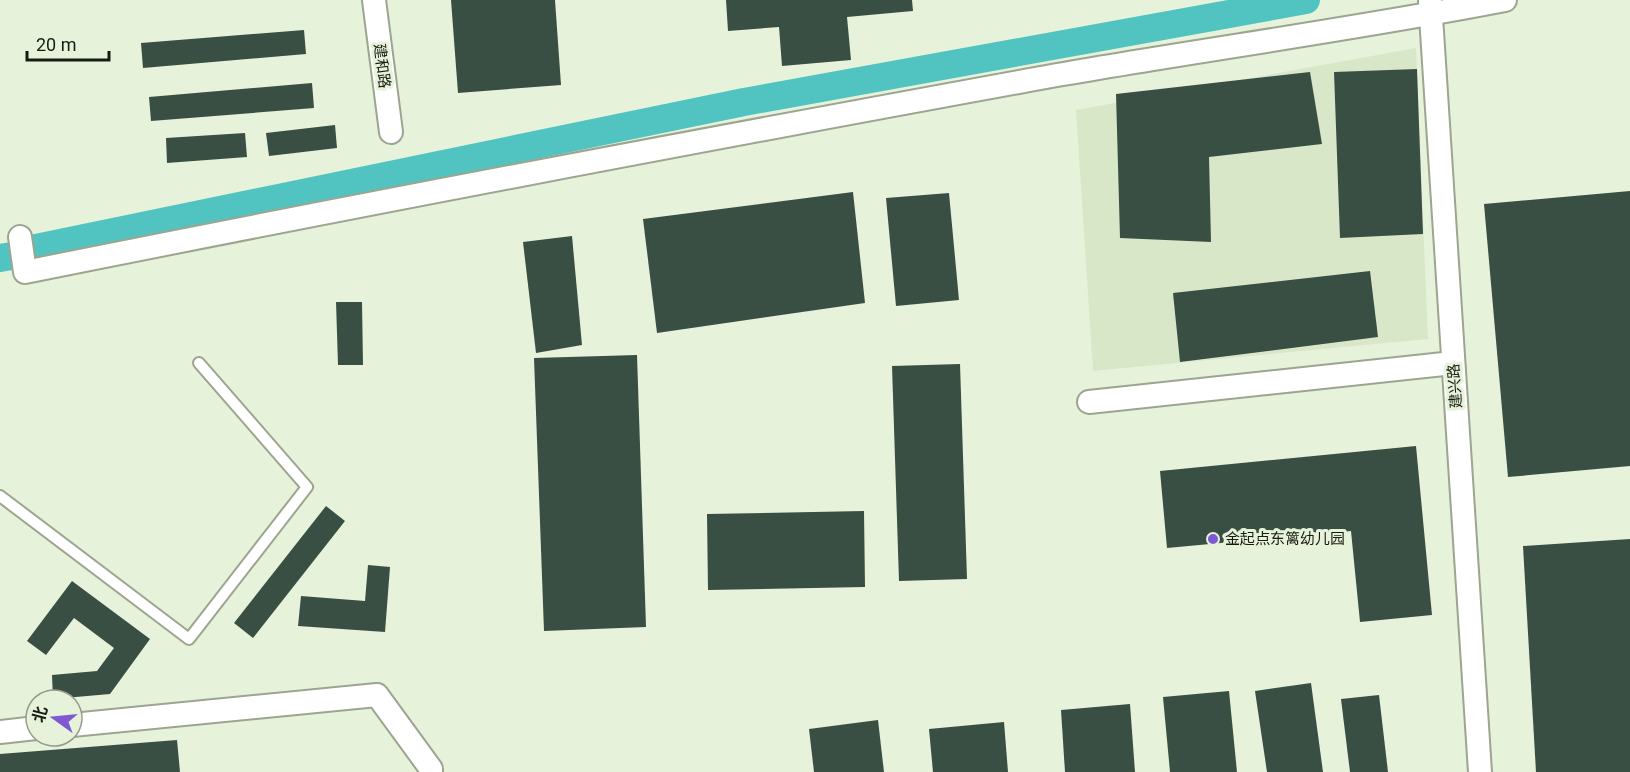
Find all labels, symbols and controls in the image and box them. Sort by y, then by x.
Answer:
scale bar [27,24,110,62]
text: 20 m [36,34,76,55]
street label: 建和路 [370,43,394,89]
street label: 建兴路 [1444,363,1466,409]
place label: 金起点东篱幼儿园 [1225,530,1345,548]
marker: 金起点东篱幼儿园 [1206,532,1220,546]
north arrow [24,688,84,748]
text: 北 [29,704,51,724]

